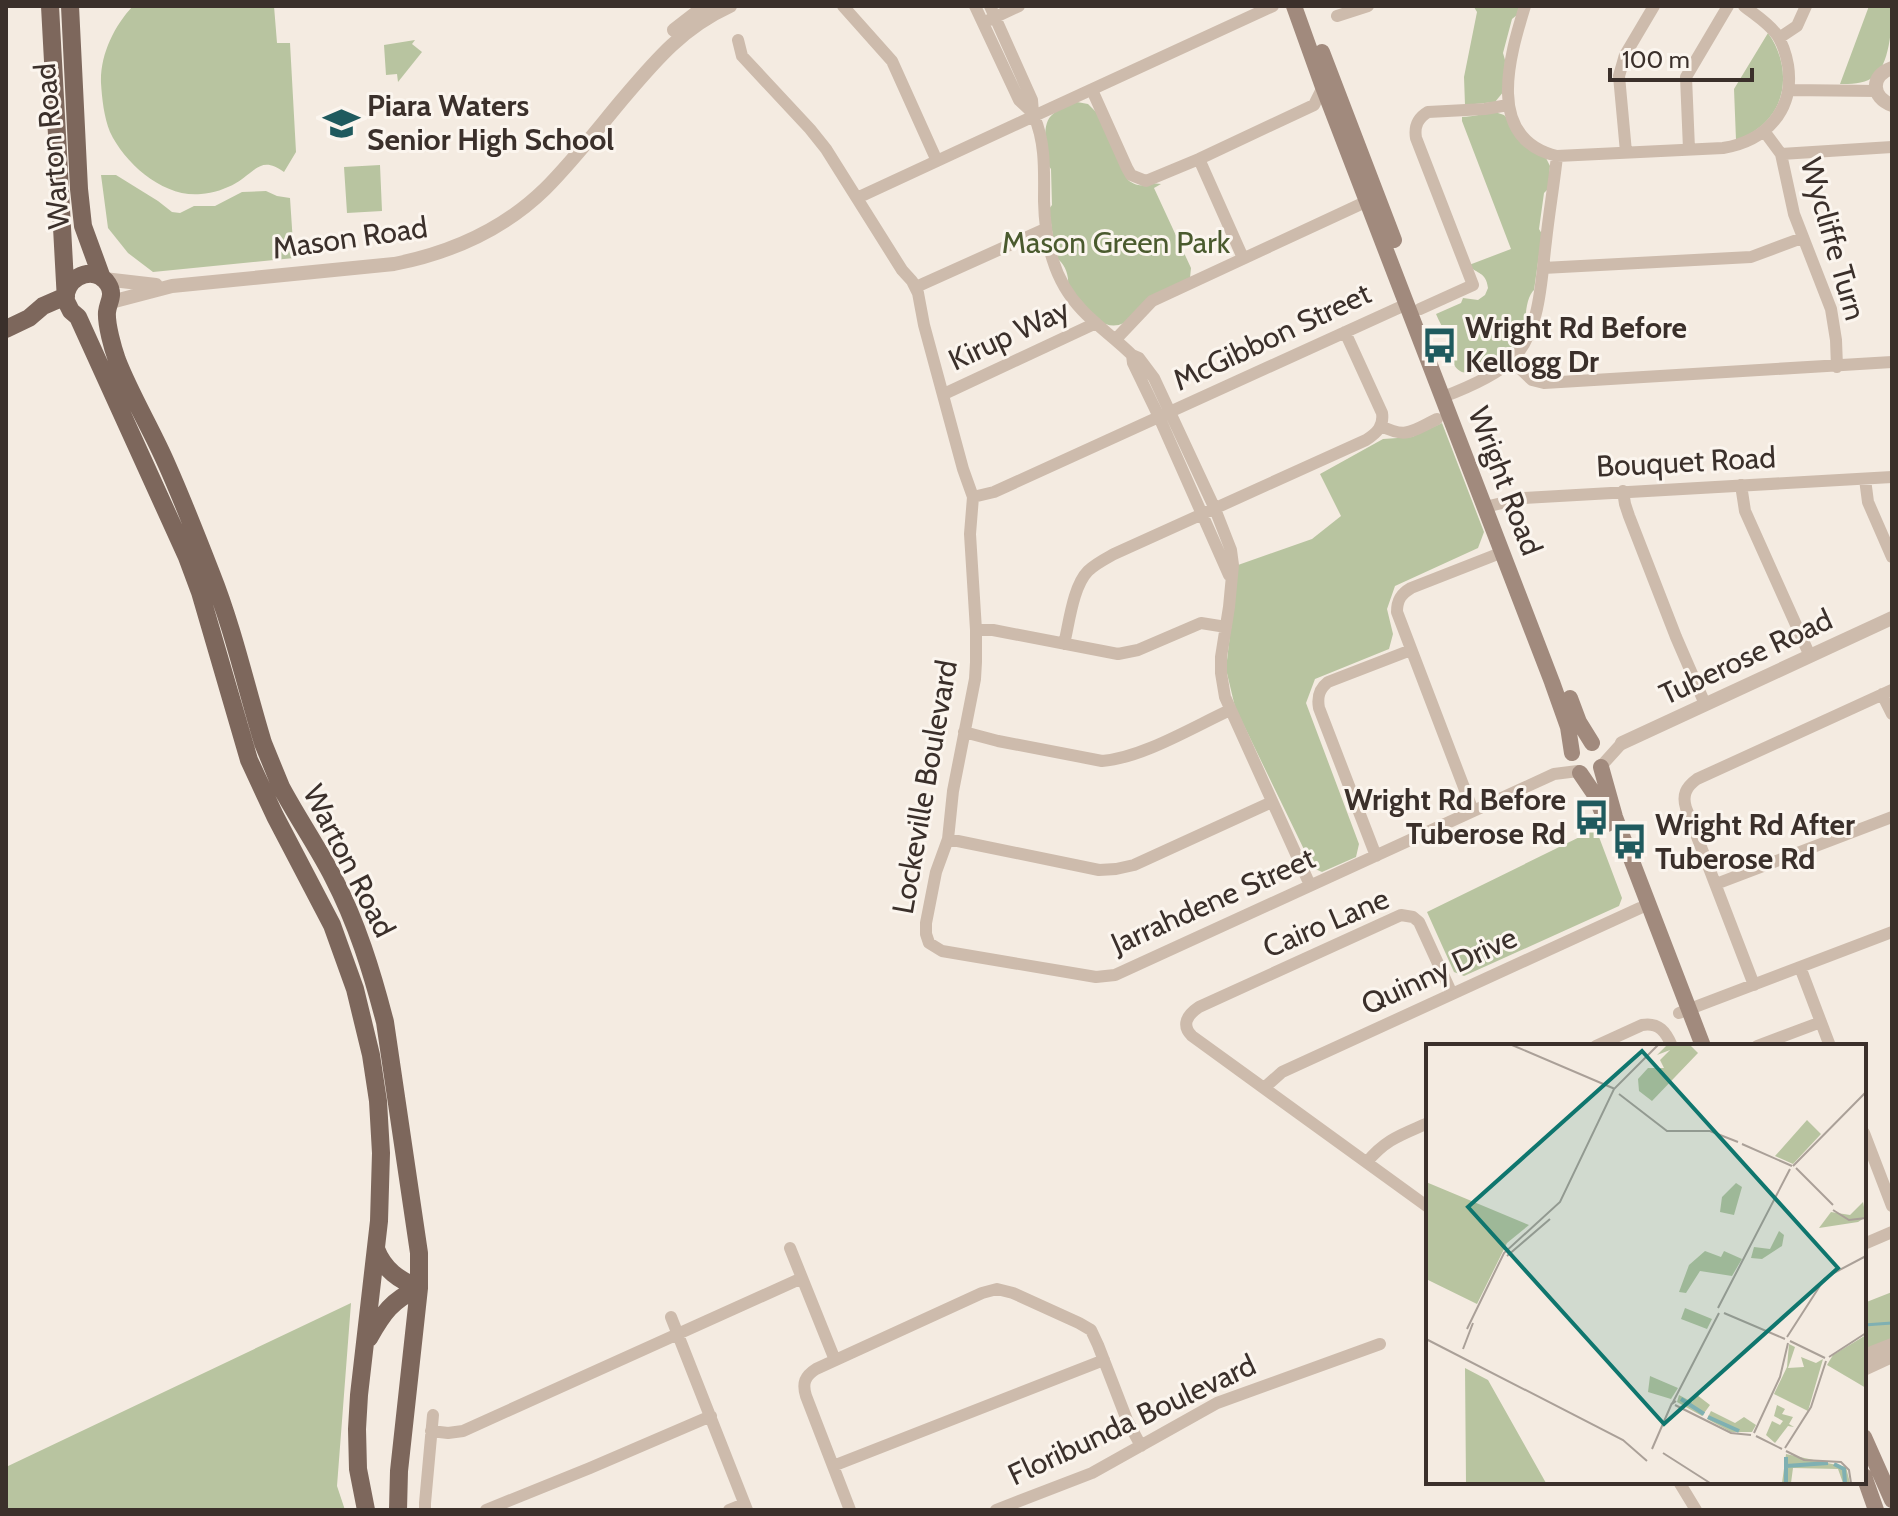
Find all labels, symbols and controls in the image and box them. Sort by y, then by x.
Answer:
scale bar [1610,32,1752,82]
text: 100 m [1622,45,1690,74]
street label: Warton Road [26,62,77,230]
place label: Piara Waters Senior High School [367,87,614,158]
school or university icon: Piara Waters Senior High School [322,104,360,142]
street label: Wycliffe Turn [1793,153,1874,324]
street label: Mason Road [270,208,430,267]
park label: Mason Green Park [1002,224,1231,261]
street label: McGibbon Street [1167,275,1377,399]
street label: Kirup Way [943,291,1075,379]
place label: Wright Rd Before Kellogg Dr [1465,309,1687,380]
bus stop icon: Wright Rd Before Kellogg Dr [1420,326,1458,364]
street label: Wright Road [1460,401,1551,560]
street label: Bouquet Road [1595,438,1777,485]
street label: Tuberose Road [1654,600,1838,713]
street label: Lockeville Boulevard [884,657,965,917]
street label: Warton Road [295,778,404,943]
place label: Wright Rd Before Tuberose Rd [1344,781,1566,852]
bus stop icon: Wright Rd Before Tuberose Rd [1573,798,1611,836]
place label: Wright Rd After Tuberose Rd [1655,806,1855,877]
bus stop icon: Wright Rd After Tuberose Rd [1610,823,1648,861]
street label: Jarrahdene Street [1104,839,1320,962]
street label: Cairo Lane [1257,879,1394,966]
street label: Quinny Drive [1355,918,1522,1023]
inset map [1426,1044,1866,1484]
street label: Floribunda Boulevard [1002,1346,1261,1493]

